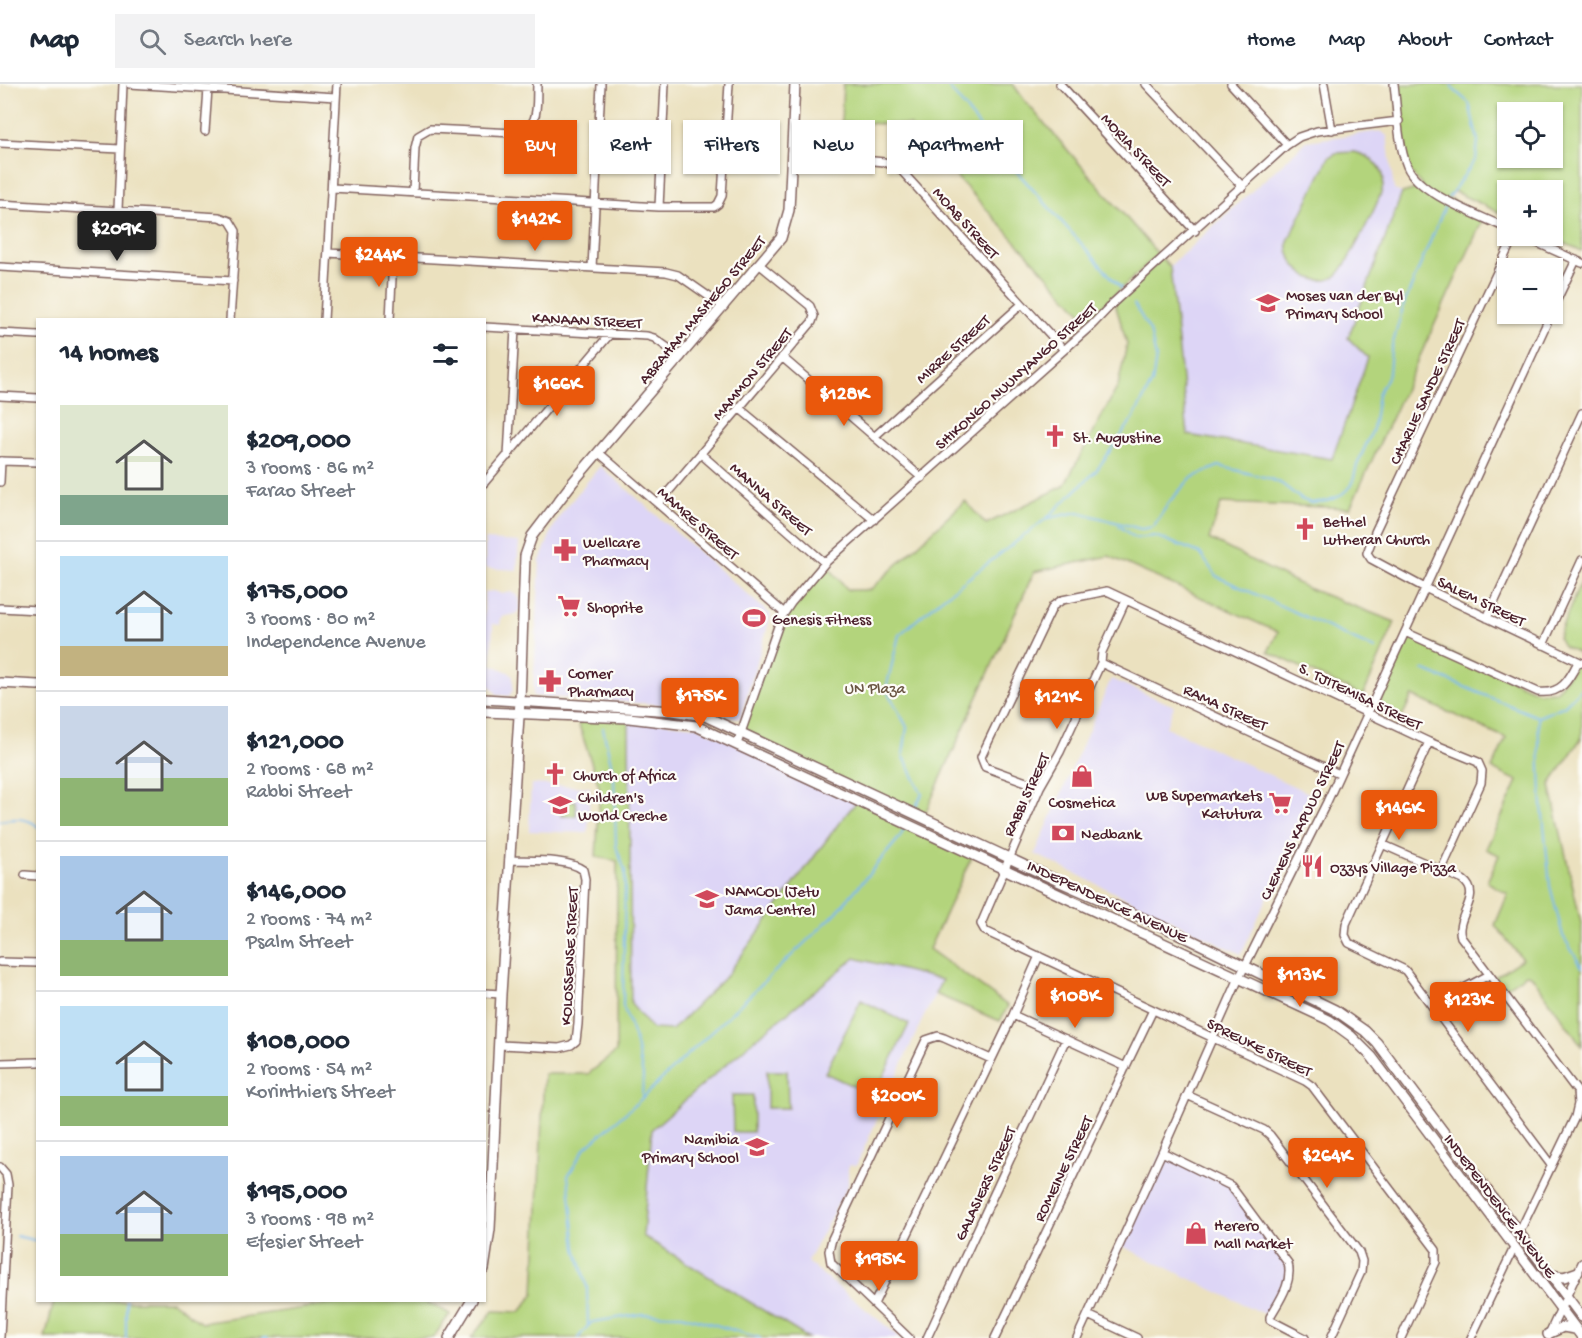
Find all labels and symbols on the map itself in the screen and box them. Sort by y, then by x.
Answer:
street label: MORIA STREET [1095,110,1174,193]
street label: MOAB STREET [927,184,1002,265]
pin: $142K [493,201,577,252]
pin: $209K [75,211,159,262]
street label: ABRAHAM MASHEGO STREET [636,233,772,389]
pin: $244K [337,237,421,288]
place label: Moses van der Byl Primary School [1285,288,1403,325]
school or university icon: Moses van der Byl Primary School [1255,290,1281,316]
street label: SHIKONGO NUUNYANGO STREET [933,299,1103,455]
street label: KANAAN STREET [531,310,643,335]
street label: MIRRE STREET [913,312,996,389]
street label: CHARLIE SANDE STREET [1387,316,1472,468]
street label: MAMMON STREET [710,325,798,425]
pin: $166K [515,366,599,417]
pin: $128K [802,376,886,427]
church icon: St. Augustine [1042,423,1068,449]
place label: St. Augustine [1073,430,1162,449]
street label: MANNA STREET [725,460,815,542]
street label: MAMRE STREET [652,484,742,566]
place label: Bethel Lutheran Church [1322,514,1431,551]
church icon: Bethel Lutheran Church [1292,516,1318,542]
place label: Wellcare Pharmacy [582,535,649,572]
pharmacy icon: Wellcare Pharmacy [552,537,578,563]
street label: SALEM STREET [1433,574,1528,633]
supermarket icon: Shoprite [556,593,582,619]
place label: Shoprite [587,600,644,619]
sports icon: Genesis Fitness [741,605,767,631]
place label: Genesis Fitness [772,612,872,631]
street label: S. TJITEMISA STREET [1295,660,1425,737]
place label: Corner Pharmacy [567,666,634,703]
pharmacy icon: Corner Pharmacy [537,668,563,694]
pin: $175K [658,678,742,729]
pin: $121K [1015,679,1099,730]
park label: UN Plaza [845,681,906,700]
street label: RAMA STREET [1180,682,1270,737]
street label: CLEMENS KAPUUO STREET [1257,738,1351,904]
street label: RABBI STREET [1001,750,1056,840]
church icon: Church of Africa [542,761,568,787]
shop icon: Cosmetica [1069,763,1095,789]
place label: Church of Africa [573,768,677,787]
place label: WB Supermarkets Katutura [1146,788,1263,825]
place label: Children's World Creche [578,790,668,827]
supermarket icon: WB Supermarkets Katutura [1267,790,1293,816]
pin: $146K [1357,790,1441,841]
school or university icon: Children's World Creche [547,792,573,818]
place label: Cosmetica [1049,795,1117,814]
bank icon: Nedbank [1050,820,1076,846]
place label: Nedbank [1081,827,1143,846]
restaurant icon: Ozzys Village Pizza [1299,853,1325,879]
street label: INDEPENDENCE AVENUE [1023,858,1191,949]
place label: Ozzys Village Pizza [1330,860,1457,879]
place label: NAMCOL (Jetu Jama Centre) [725,884,820,921]
street label: KOLOSSENSE STREET [558,886,585,1026]
school or university icon: NAMCOL (Jetu Jama Centre) [694,886,720,912]
pin: $113K [1258,957,1342,1008]
pin: $108K [1033,978,1117,1029]
pin: $123K [1426,982,1510,1033]
street label: SPREUKE STREET [1203,1016,1315,1083]
pin: $200K [855,1078,939,1129]
street label: ROMEINE STREET [1031,1113,1099,1225]
street label: GALASIERS STREET [952,1124,1022,1245]
street label: INDEPENDENCE AVENUE [1438,1131,1559,1284]
place label: Namibia Primary School [641,1132,740,1169]
school or university icon: Namibia Primary School [744,1134,770,1160]
pin: $264K [1285,1138,1369,1189]
place label: Herero Mall Market [1214,1218,1294,1255]
shop icon: Herero Mall Market [1183,1220,1209,1246]
pin: $195K [837,1241,921,1292]

